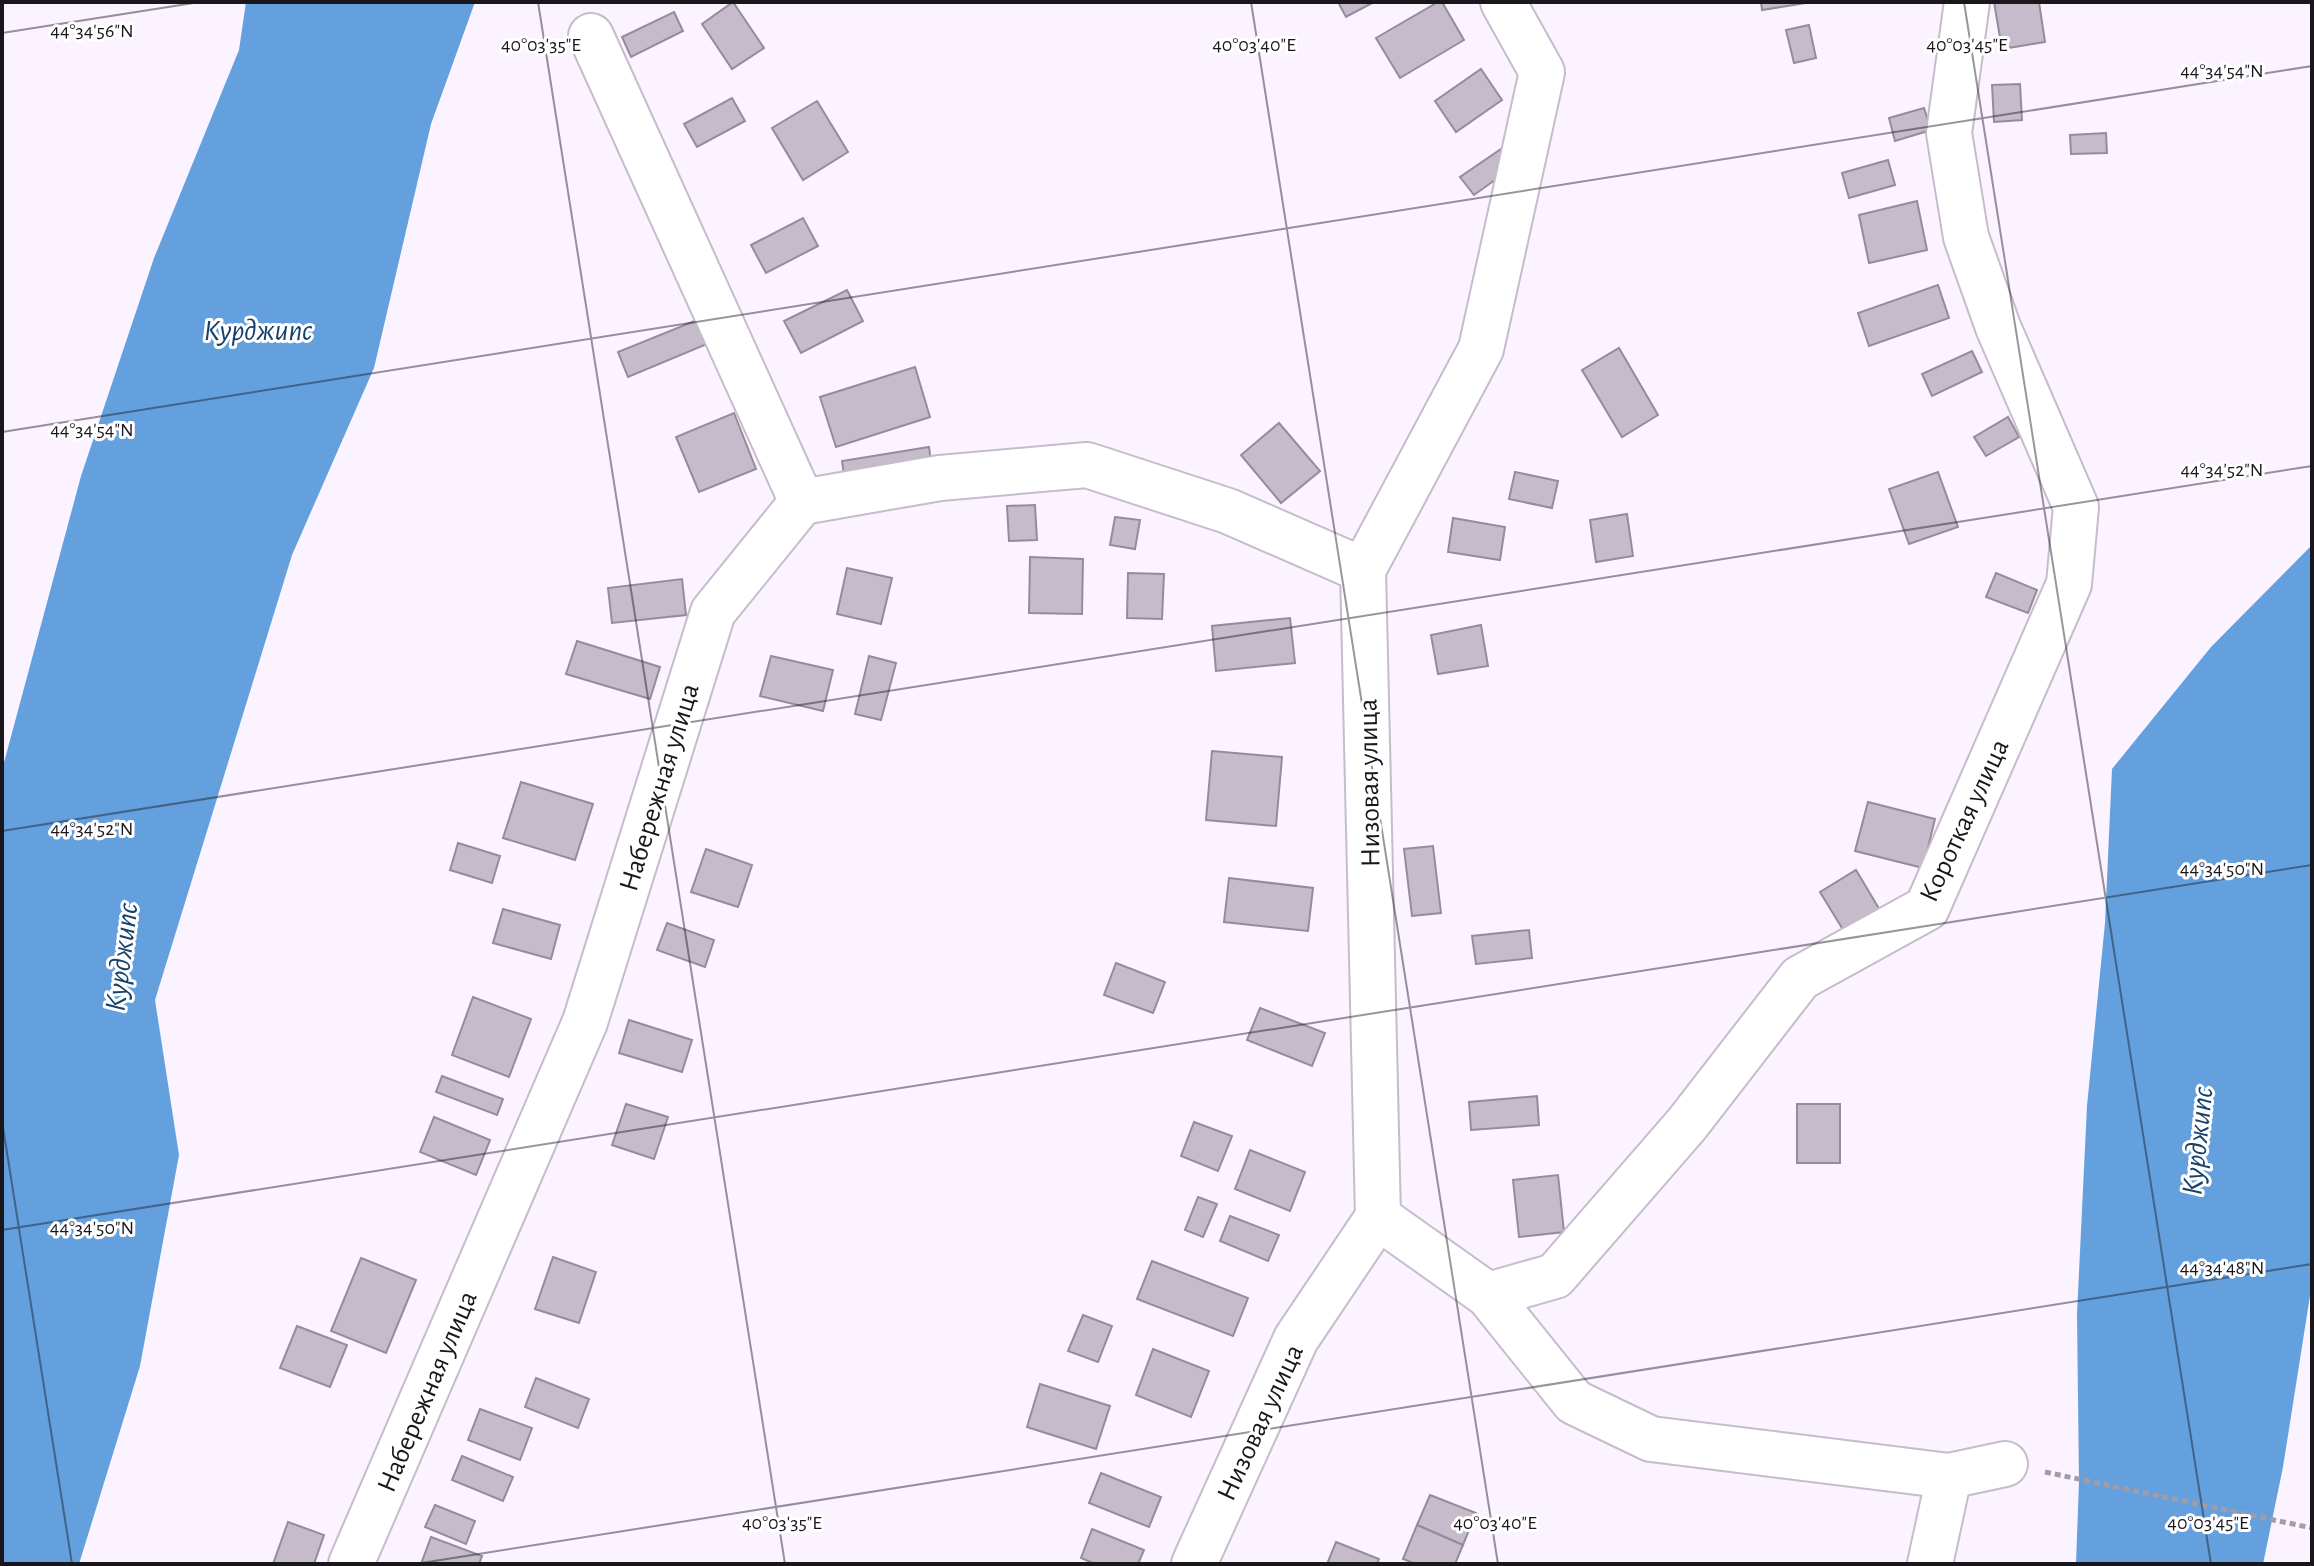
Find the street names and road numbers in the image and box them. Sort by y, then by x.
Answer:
street label: Набережная улица [615,680,705,895]
street label: Низовая улица [1355,698,1385,868]
street label: Короткая улица [1915,735,2015,906]
street label: Набережная улица [373,1287,483,1496]
street label: Низовая улица [1212,1340,1309,1505]

